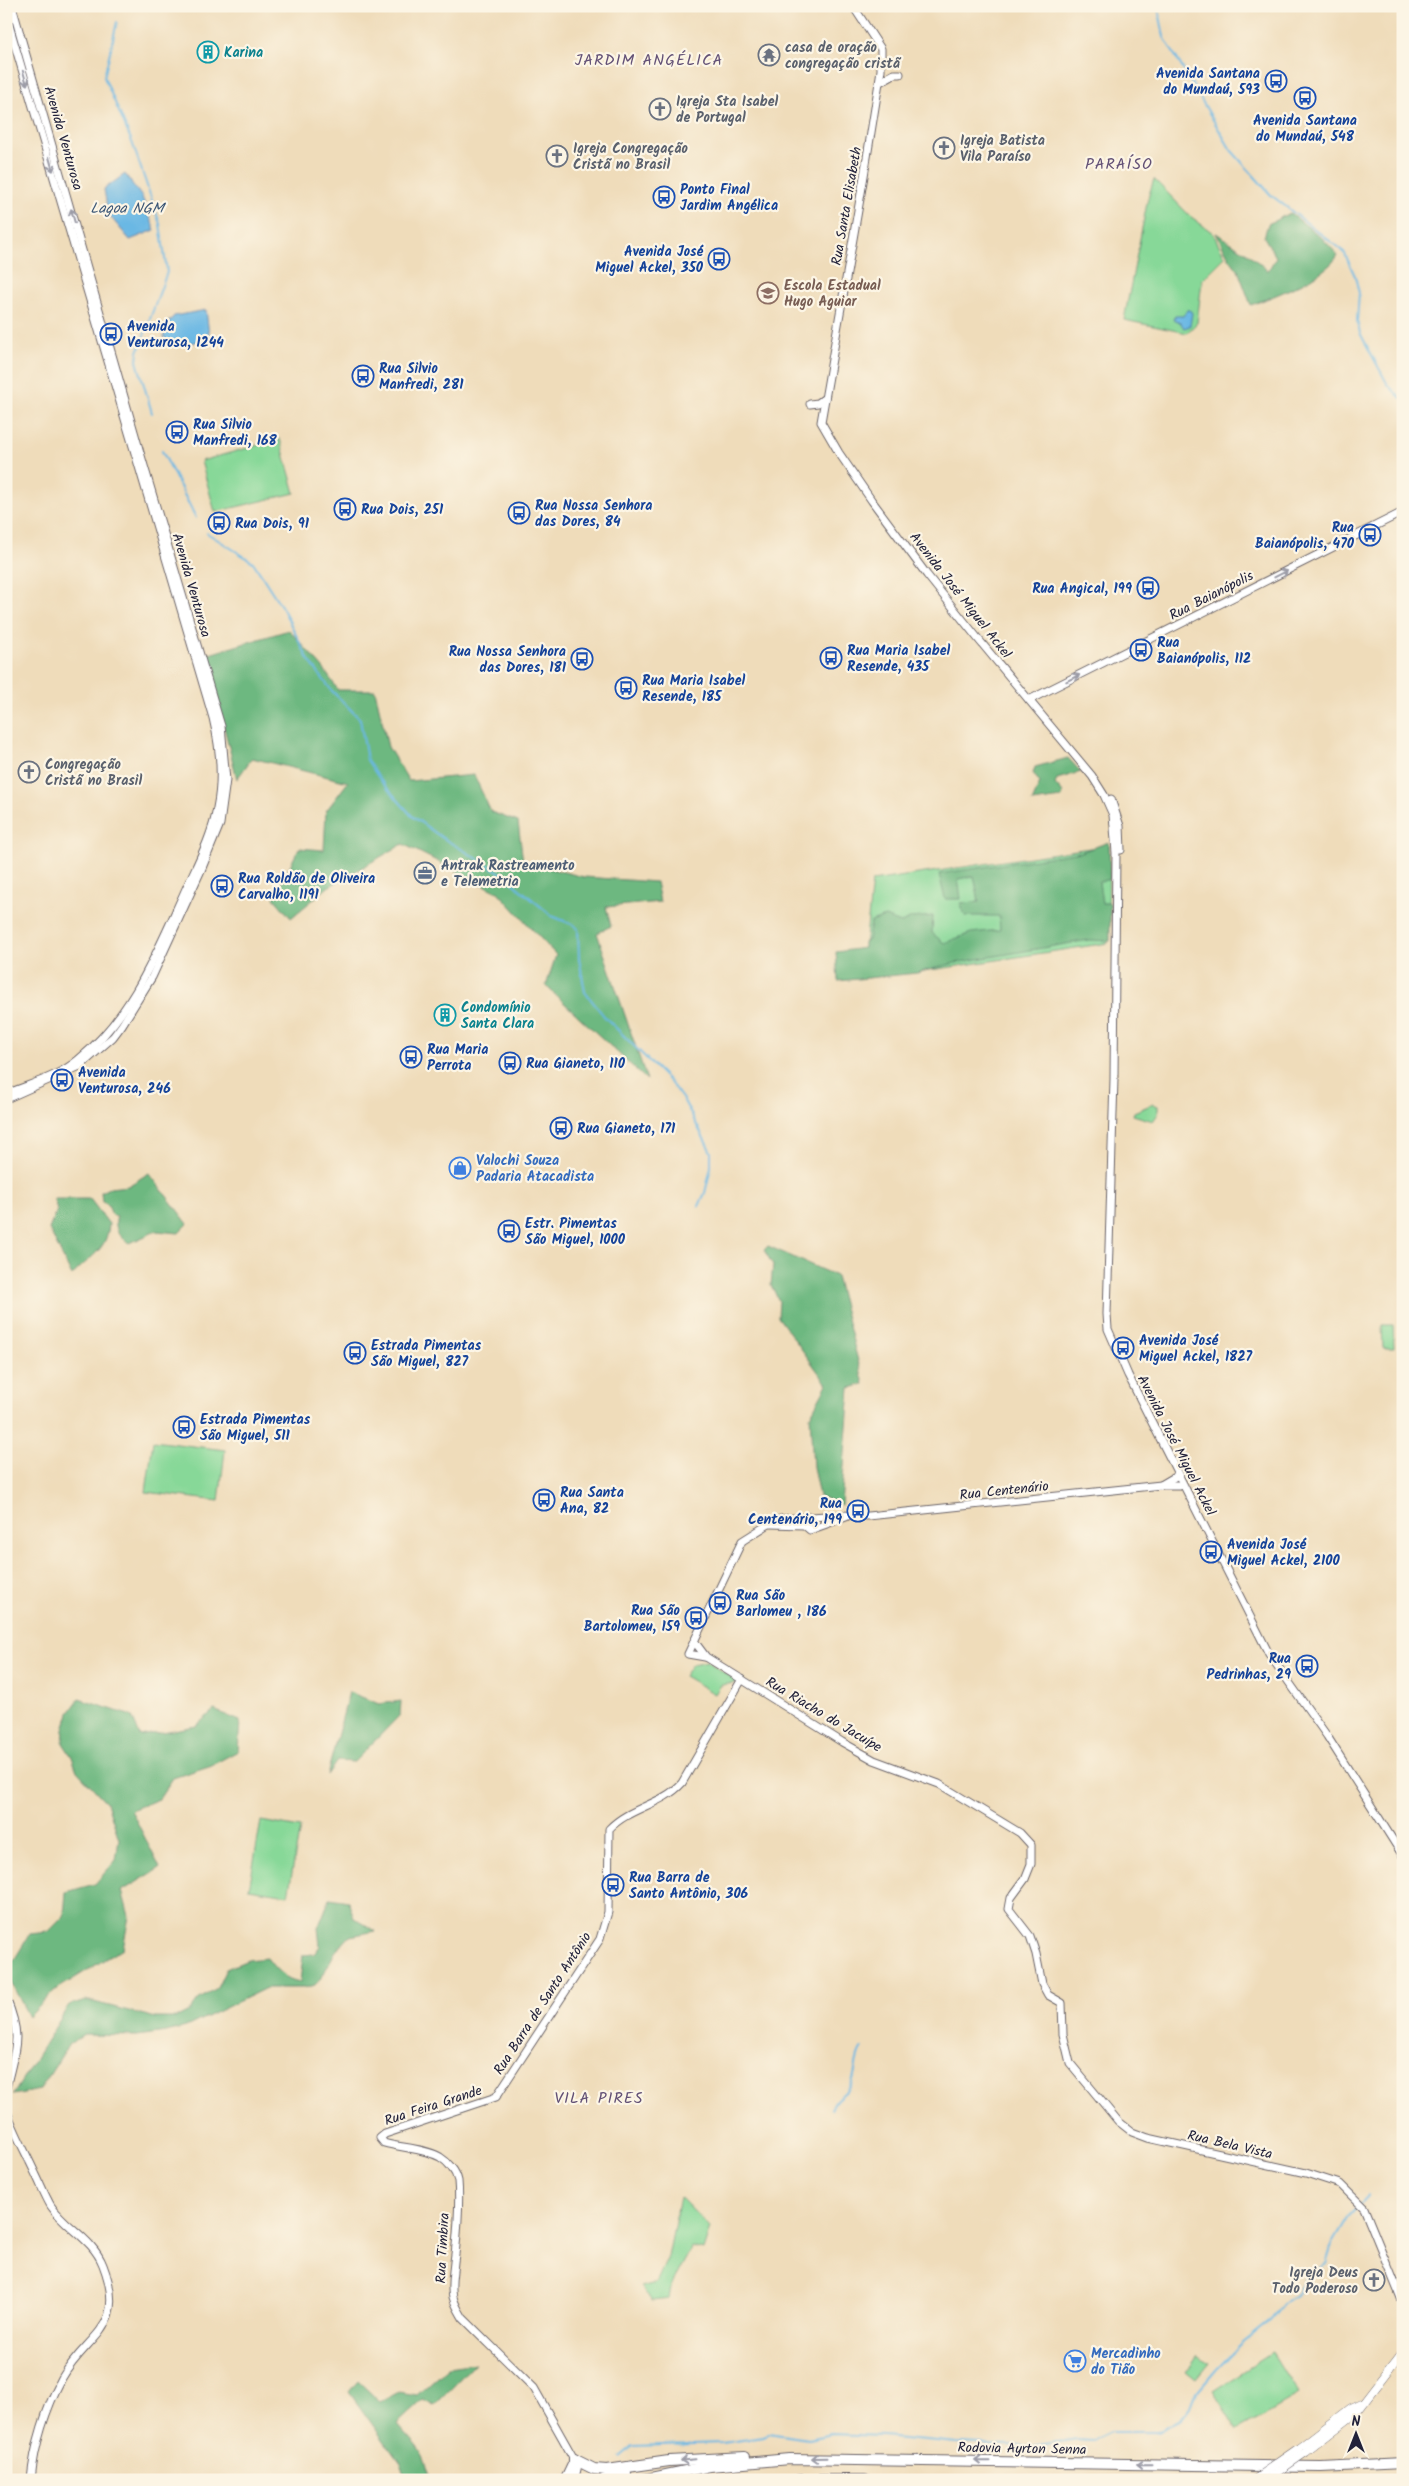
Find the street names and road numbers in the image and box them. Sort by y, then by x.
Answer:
street label: Avenida Venturosa [38,84,88,193]
street label: Rua Santa Elisabeth [826,145,868,267]
street label: Avenida José Miguel Ackel [904,528,1017,664]
street label: Avenida Venturosa [166,531,216,640]
street label: Rua Baianópolis [1165,565,1257,627]
street label: Avenida José Miguel Ackel [1131,1371,1221,1520]
street label: Rua Centenário [959,1475,1050,1507]
street label: Rua Riacho do Jacuípe [761,1671,886,1759]
street label: Rua Barra de Santo Antônio [488,1928,597,2079]
street label: Rua Feira Grande [382,2080,486,2132]
street label: Rua Bela Vista [1185,2125,1274,2165]
street label: Rua Timbira [430,2212,456,2284]
street label: Rodovia Ayrton Senna [957,2437,1087,2461]

